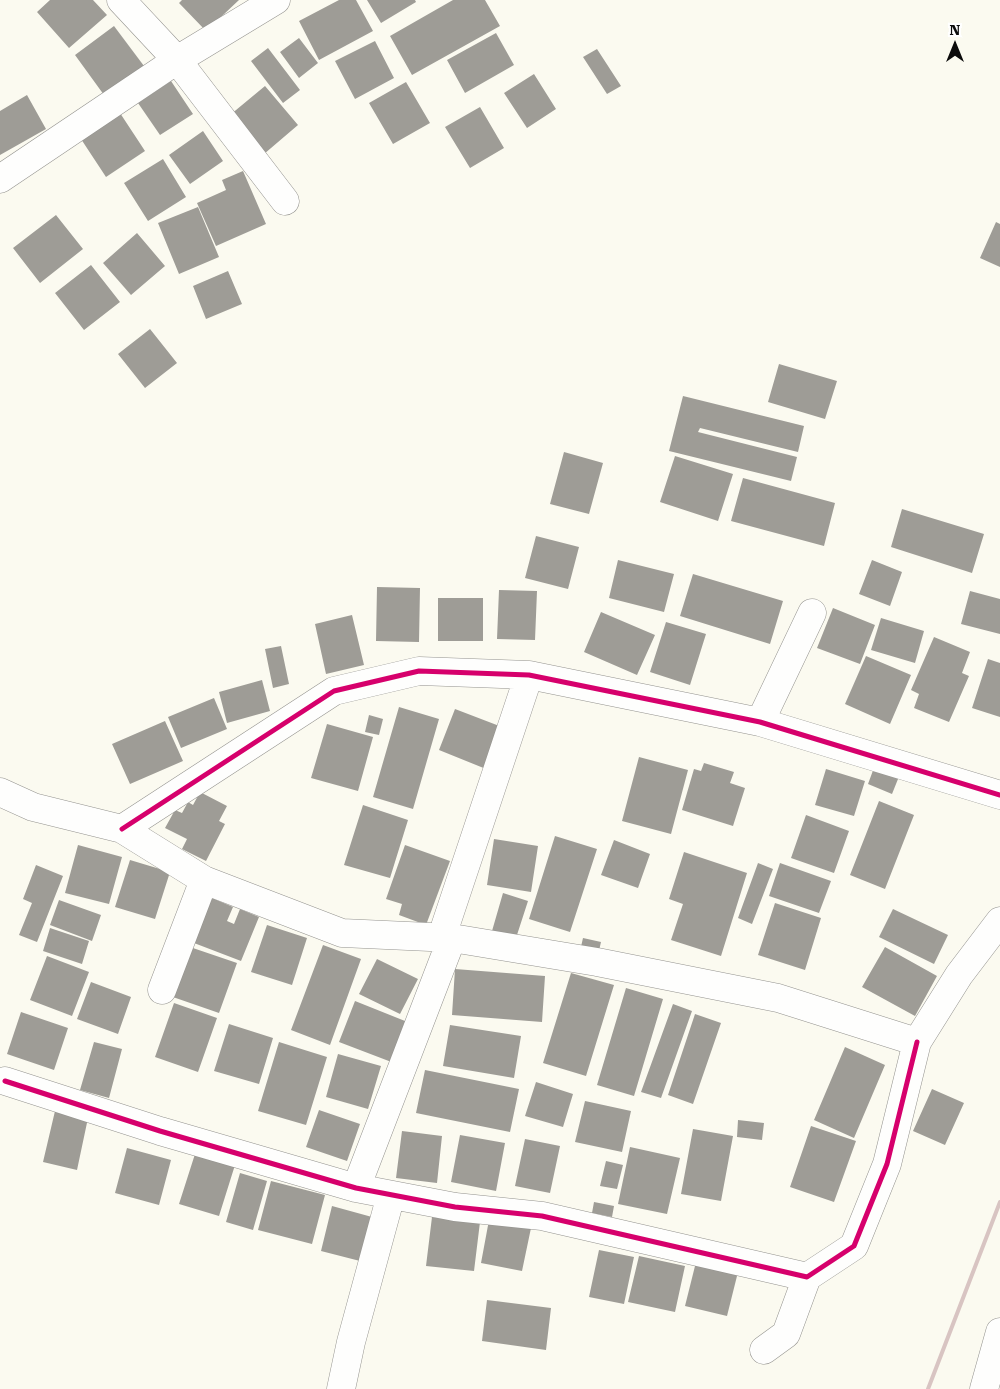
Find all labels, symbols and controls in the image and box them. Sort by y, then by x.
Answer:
north arrow [930,20,980,70]
text: N [950,22,960,38]

